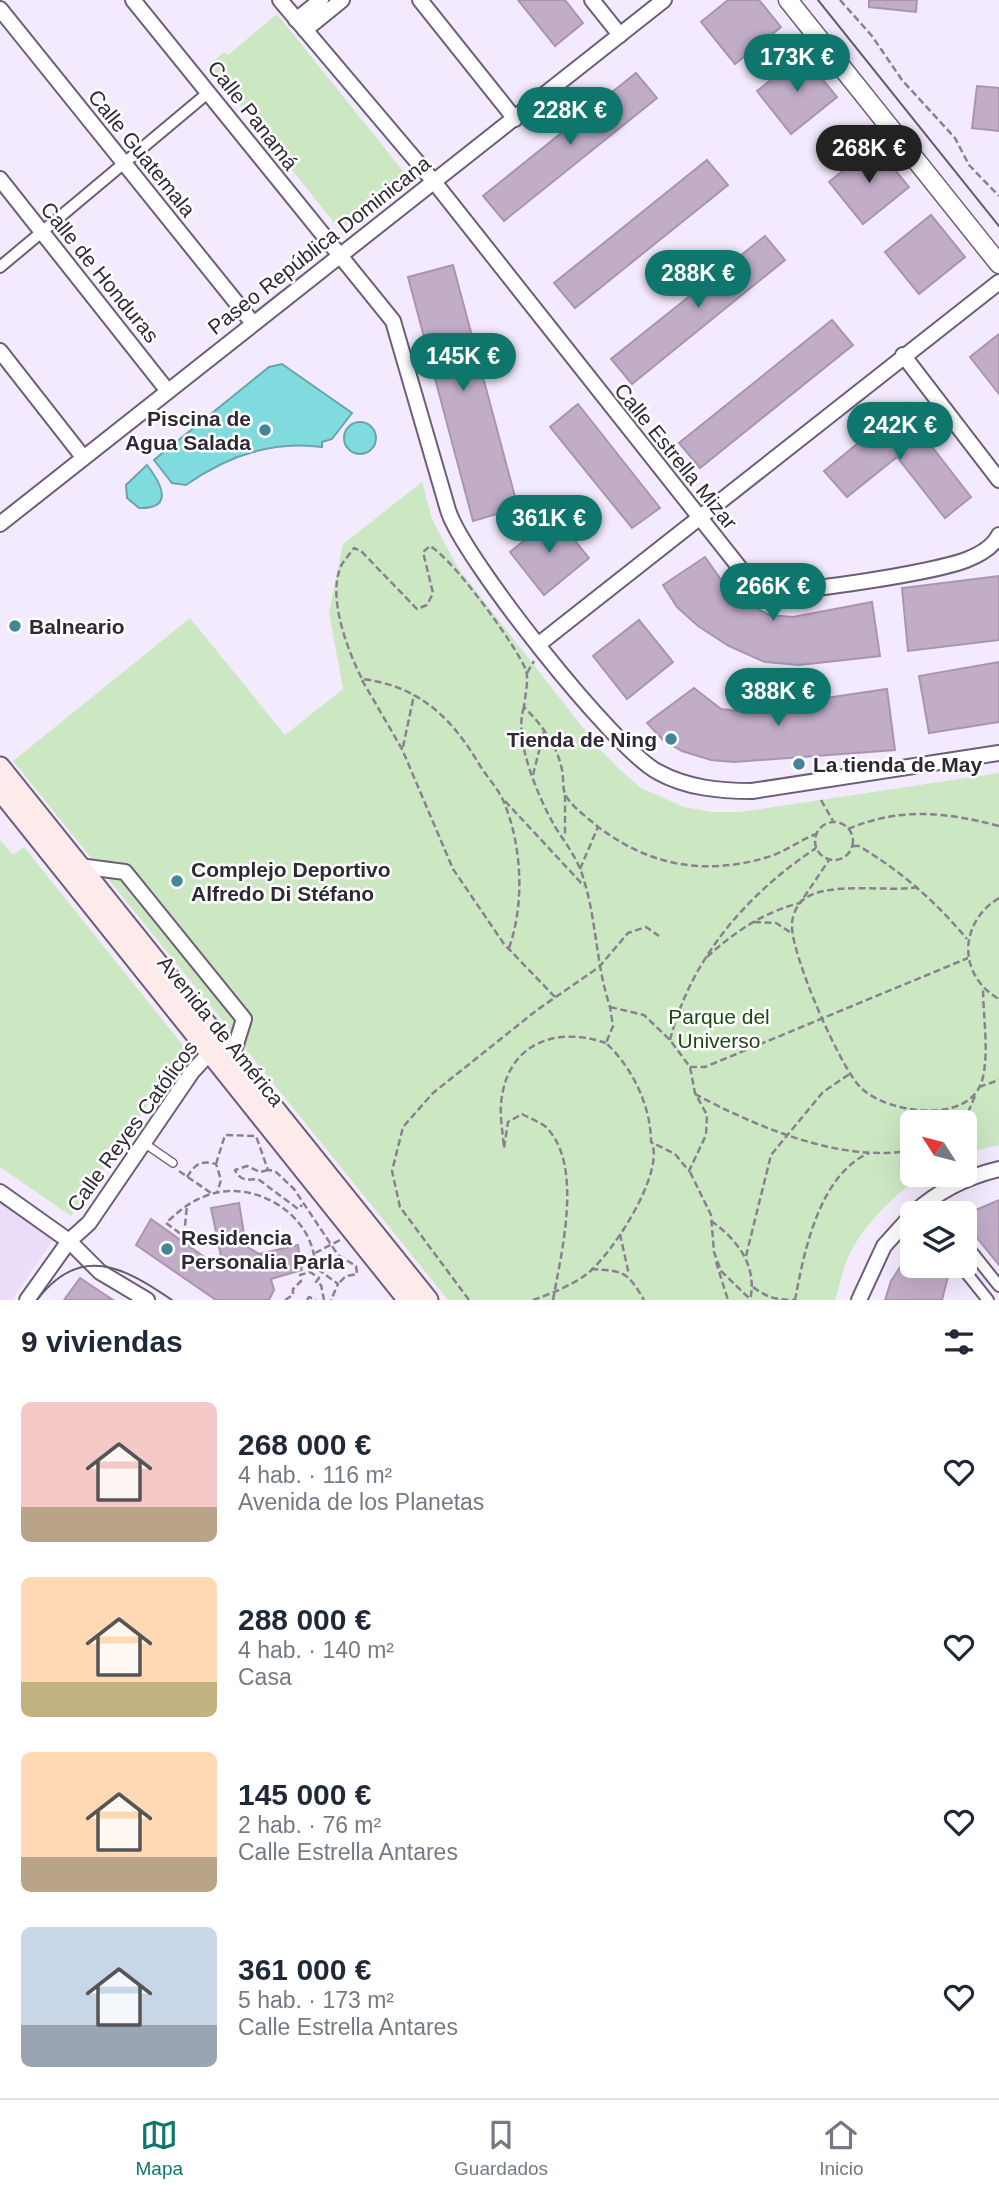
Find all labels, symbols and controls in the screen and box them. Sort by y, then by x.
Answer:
pin: 173K € [740,34,854,94]
text: 173K € [760,44,834,70]
street label: Calle Panamá [203,56,303,174]
street label: Calle Guatemala [84,85,200,221]
pin: 228K € [513,88,627,147]
text: 228K € [533,97,607,123]
pin: 268K € [812,125,926,185]
text: 268K € [832,135,906,161]
street label: Paseo República Dominicana [203,151,435,339]
street label: Calle de Honduras [36,197,164,347]
pin: 288K € [641,250,755,310]
text: 288K € [661,260,735,286]
pin: 145K € [406,334,520,393]
text: 145K € [426,343,500,369]
street label: Calle Estrella Mizar [610,378,742,534]
pin: 242K € [843,402,957,462]
place label: Piscina de Agua Salada [125,407,251,454]
text: 242K € [863,412,937,438]
marker: Piscina de Agua Salada [257,422,273,438]
pin: 361K € [492,496,606,555]
text: 361K € [512,505,586,531]
pin: 266K € [716,564,830,623]
text: 266K € [736,573,810,599]
place label: Balneario [29,615,125,638]
marker: Balneario [7,618,23,634]
pin: 388K € [721,668,835,728]
text: 388K € [741,678,815,704]
place label: Tienda de Ning [507,728,657,751]
marker: Tienda de Ning [663,731,679,747]
place label: La tienda de May [813,753,983,776]
marker: La tienda de May [791,756,807,772]
place label: Complejo Deportivo Alfredo Di Stéfano [191,858,391,905]
marker: Complejo Deportivo Alfredo Di Stéfano [169,873,185,889]
street label: Avenida de América [153,951,289,1111]
park label: Parque del Universo [668,1005,770,1052]
street label: Calle Reyes Católicos [62,1036,202,1216]
north arrow [900,1110,976,1186]
map controls [900,1110,977,1278]
button: layers [900,1201,977,1278]
place label: Residencia Personalia Parla [181,1226,345,1273]
marker: Residencia Personalia Parla [159,1241,175,1257]
icon: filters [940,1323,978,1361]
text: 9 viviendas [21,1325,183,1358]
text: 268 000 € [238,1428,371,1461]
icon: home [77,1430,161,1514]
icon: heart [940,1453,978,1491]
text: 4 hab. · 116 m² [238,1462,392,1488]
text: Avenida de los Planetas [238,1489,484,1515]
text: 288 000 € [238,1603,371,1636]
icon: home [77,1605,161,1689]
icon: heart [940,1628,978,1666]
text: 4 hab. · 140 m² [238,1637,394,1663]
text: Casa [238,1664,292,1690]
text: 145 000 € [238,1778,371,1811]
icon: home [77,1780,161,1864]
icon: heart [940,1803,978,1841]
text: 2 hab. · 76 m² [238,1812,381,1838]
text: Calle Estrella Antares [238,1839,458,1865]
text: 361 000 € [238,1953,371,1986]
icon: home [77,1955,161,2039]
icon: heart [940,1978,978,2016]
text: 5 hab. · 173 m² [238,1987,394,2013]
text: Calle Estrella Antares [238,2014,458,2040]
tab: Mapa [136,2116,183,2180]
tab: Guardados [454,2116,548,2180]
tab: Inicio [819,2116,863,2180]

